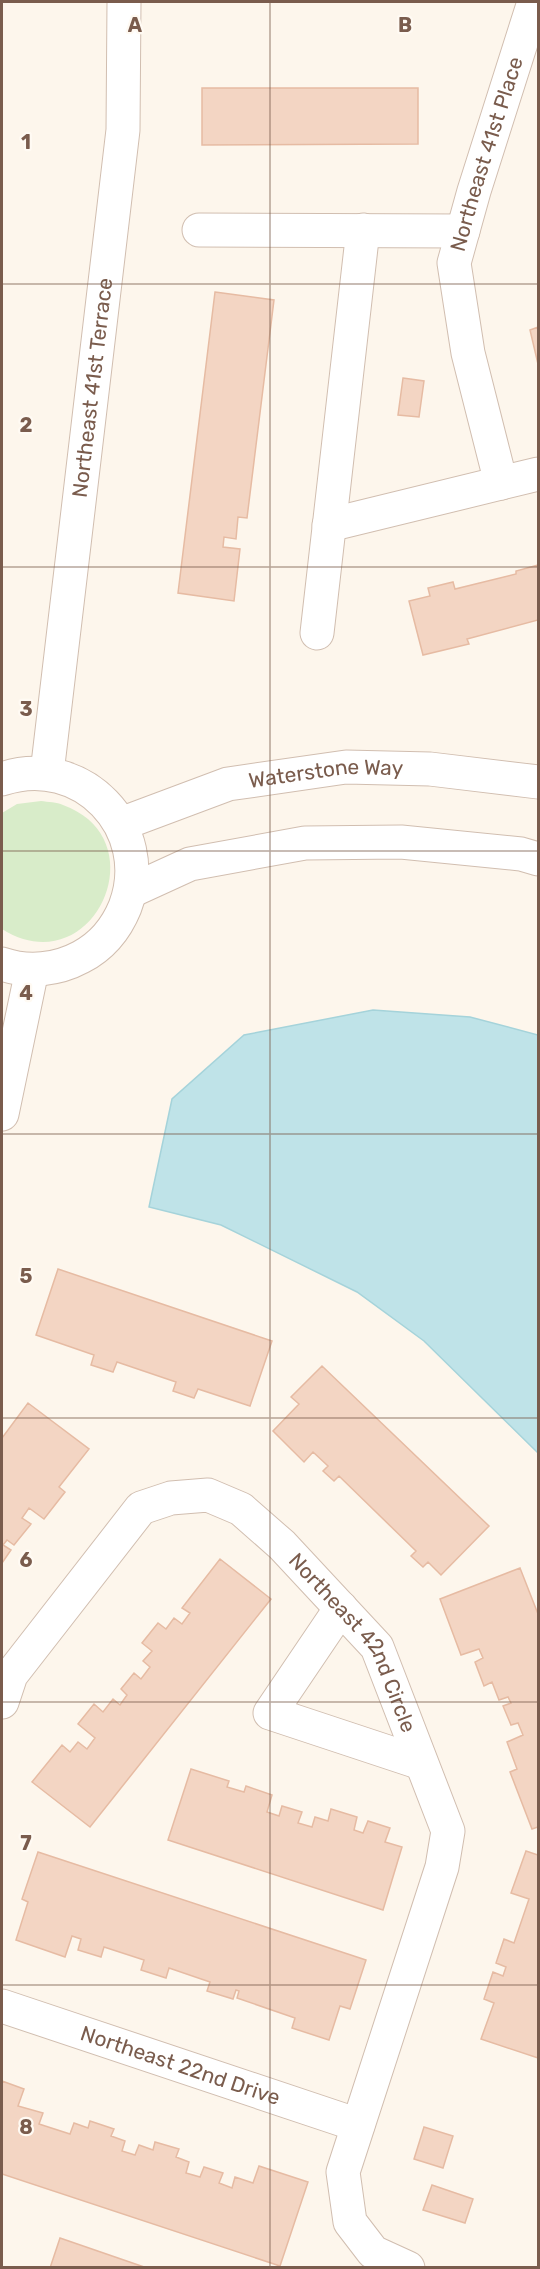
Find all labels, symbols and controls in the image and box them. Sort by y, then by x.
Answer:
text: A [128,13,143,37]
text: B [398,13,412,37]
street label: Northeast 41st Place [445,53,528,254]
text: 1 [21,130,31,154]
street label: Northeast 41st Terrace [67,276,117,499]
text: 2 [20,413,33,437]
text: 3 [19,697,33,721]
street label: Waterstone Way [247,754,404,793]
text: 4 [19,981,33,1005]
text: 5 [20,1264,33,1288]
text: 6 [19,1548,33,1572]
street label: Northeast 42nd Circle [284,1548,422,1736]
text: 7 [20,1831,32,1855]
street label: Northeast 22nd Drive [78,2020,283,2110]
text: 8 [19,2115,33,2139]

